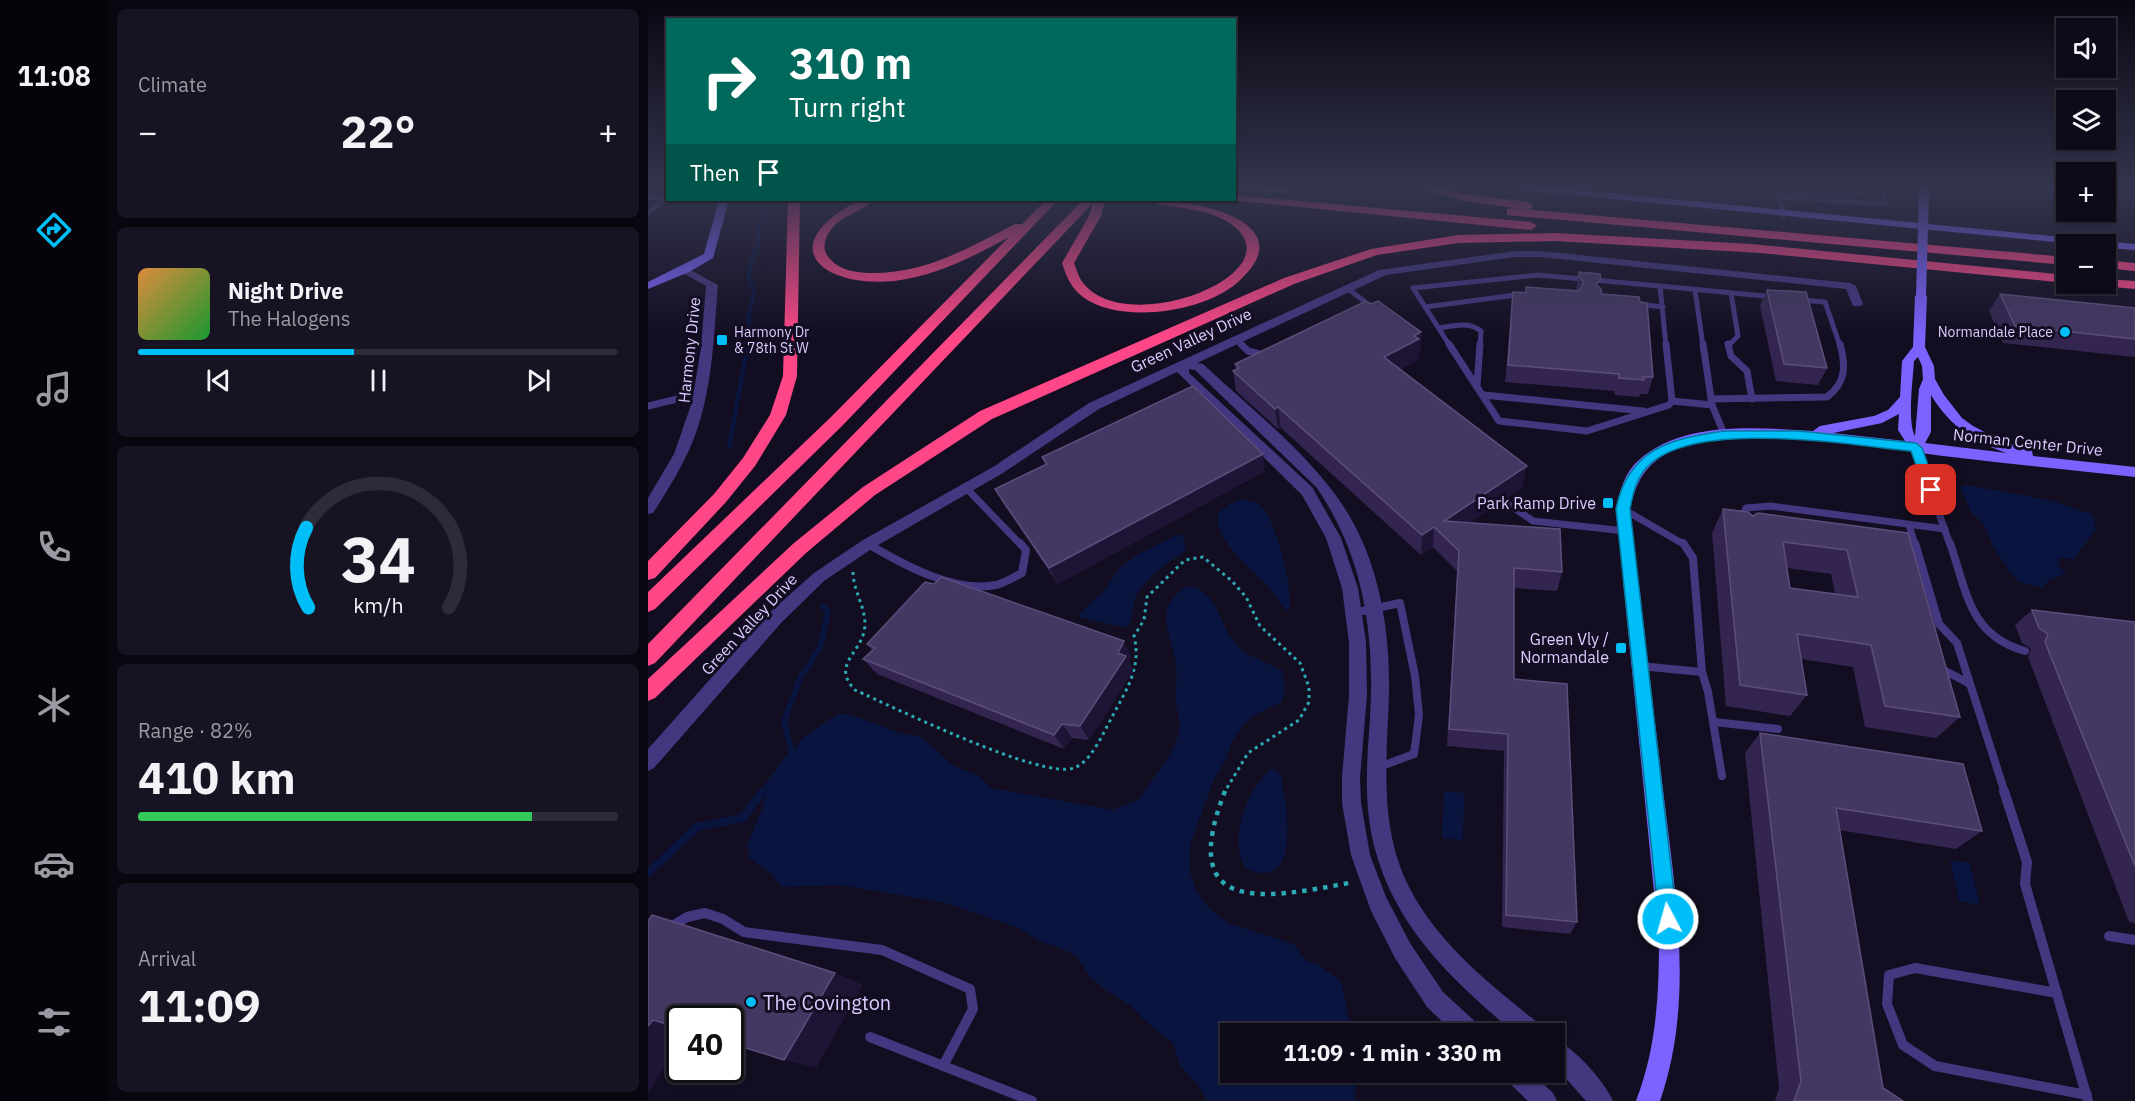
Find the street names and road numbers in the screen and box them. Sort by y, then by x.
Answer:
street label: Harmony Drive [673,296,705,404]
street label: Green Valley Drive [1127,303,1255,377]
street label: Norman Center Drive [1952,424,2104,460]
street label: Green Valley Drive [697,569,801,679]

